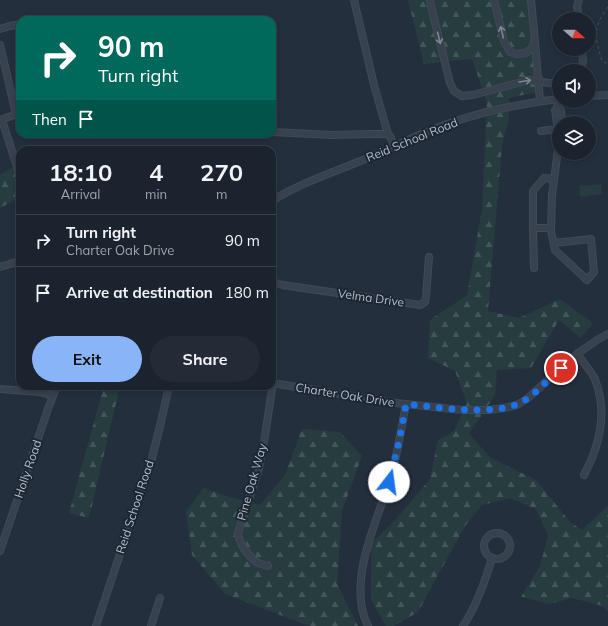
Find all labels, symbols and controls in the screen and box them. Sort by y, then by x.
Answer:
north arrow [552,12,596,56]
map controls [552,12,596,160]
one-way arrow [497,25,505,38]
text: 90 m [98,29,164,64]
one-way arrow [435,31,443,44]
icon: right [32,32,84,84]
text: Turn right [98,64,178,87]
button: sound [552,64,596,108]
one-way arrow [519,77,532,85]
icon: arrive [75,108,97,130]
text: Then [32,110,67,129]
street label: Reid School Road [364,114,460,165]
button: layers [552,116,596,160]
text: 18:10 [49,157,112,187]
text: 4 [149,157,163,187]
text: 270 [200,157,243,187]
text: Arrival [61,186,100,202]
text: min [145,186,167,202]
text: m [216,186,227,202]
text: Turn right [66,223,136,242]
icon: right [32,230,54,252]
text: 90 m [225,231,260,250]
text: Charter Oak Drive [66,242,174,258]
icon: arrive [32,282,54,304]
text: Arrive at destination [66,283,213,302]
text: 180 m [225,283,269,302]
street label: Velma Drive [337,285,405,310]
button: Exit [32,336,142,382]
button: Share [150,336,260,382]
pin [544,351,578,385]
icon: arrive [550,357,572,379]
street label: Charter Oak Drive [294,379,396,410]
street label: Holly Road [11,438,44,500]
street label: Pine Oak Way [233,441,270,522]
street label: Reid School Road [112,458,157,556]
position arrow [368,461,410,503]

